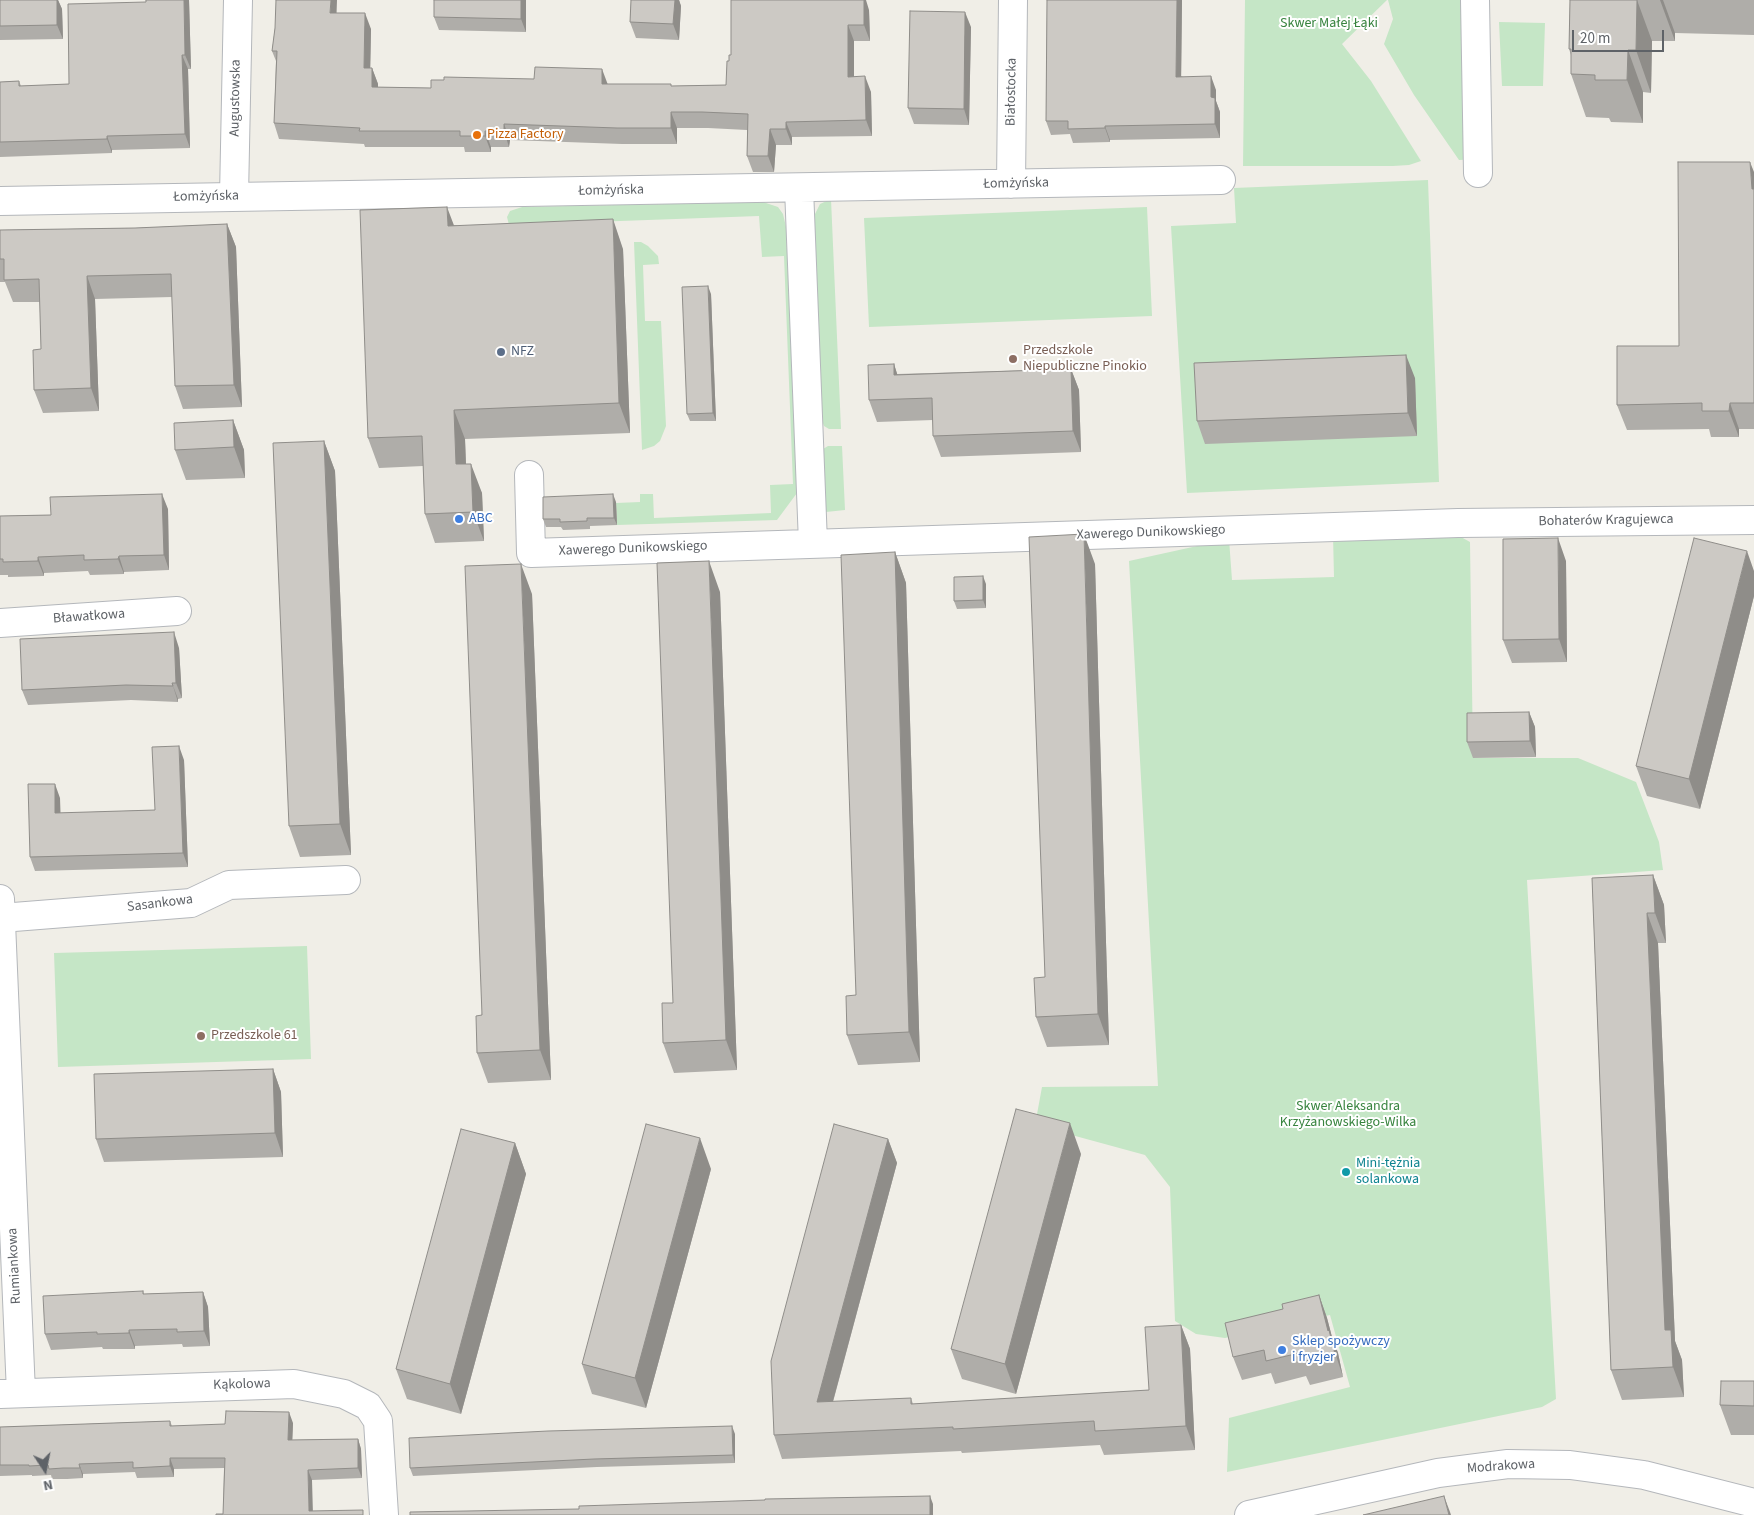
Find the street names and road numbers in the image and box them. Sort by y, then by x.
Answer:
street label: Białostocka [1003,58,1021,126]
street label: Augustowska [227,59,245,137]
street label: Łomżyńska [983,175,1049,193]
street label: Łomżyńska [578,182,644,200]
street label: Łomżyńska [173,188,239,206]
street label: Bohaterów Kragujewca [1538,511,1674,531]
street label: Xawerego Dunikowskiego [1076,522,1226,544]
street label: Xawerego Dunikowskiego [558,538,708,560]
street label: Bławatkowa [52,606,126,628]
street label: Sasankowa [126,892,194,916]
street label: Rumiankowa [5,1227,25,1305]
street label: Kąkolowa [213,1376,271,1394]
street label: Modrakowa [1466,1456,1536,1478]

